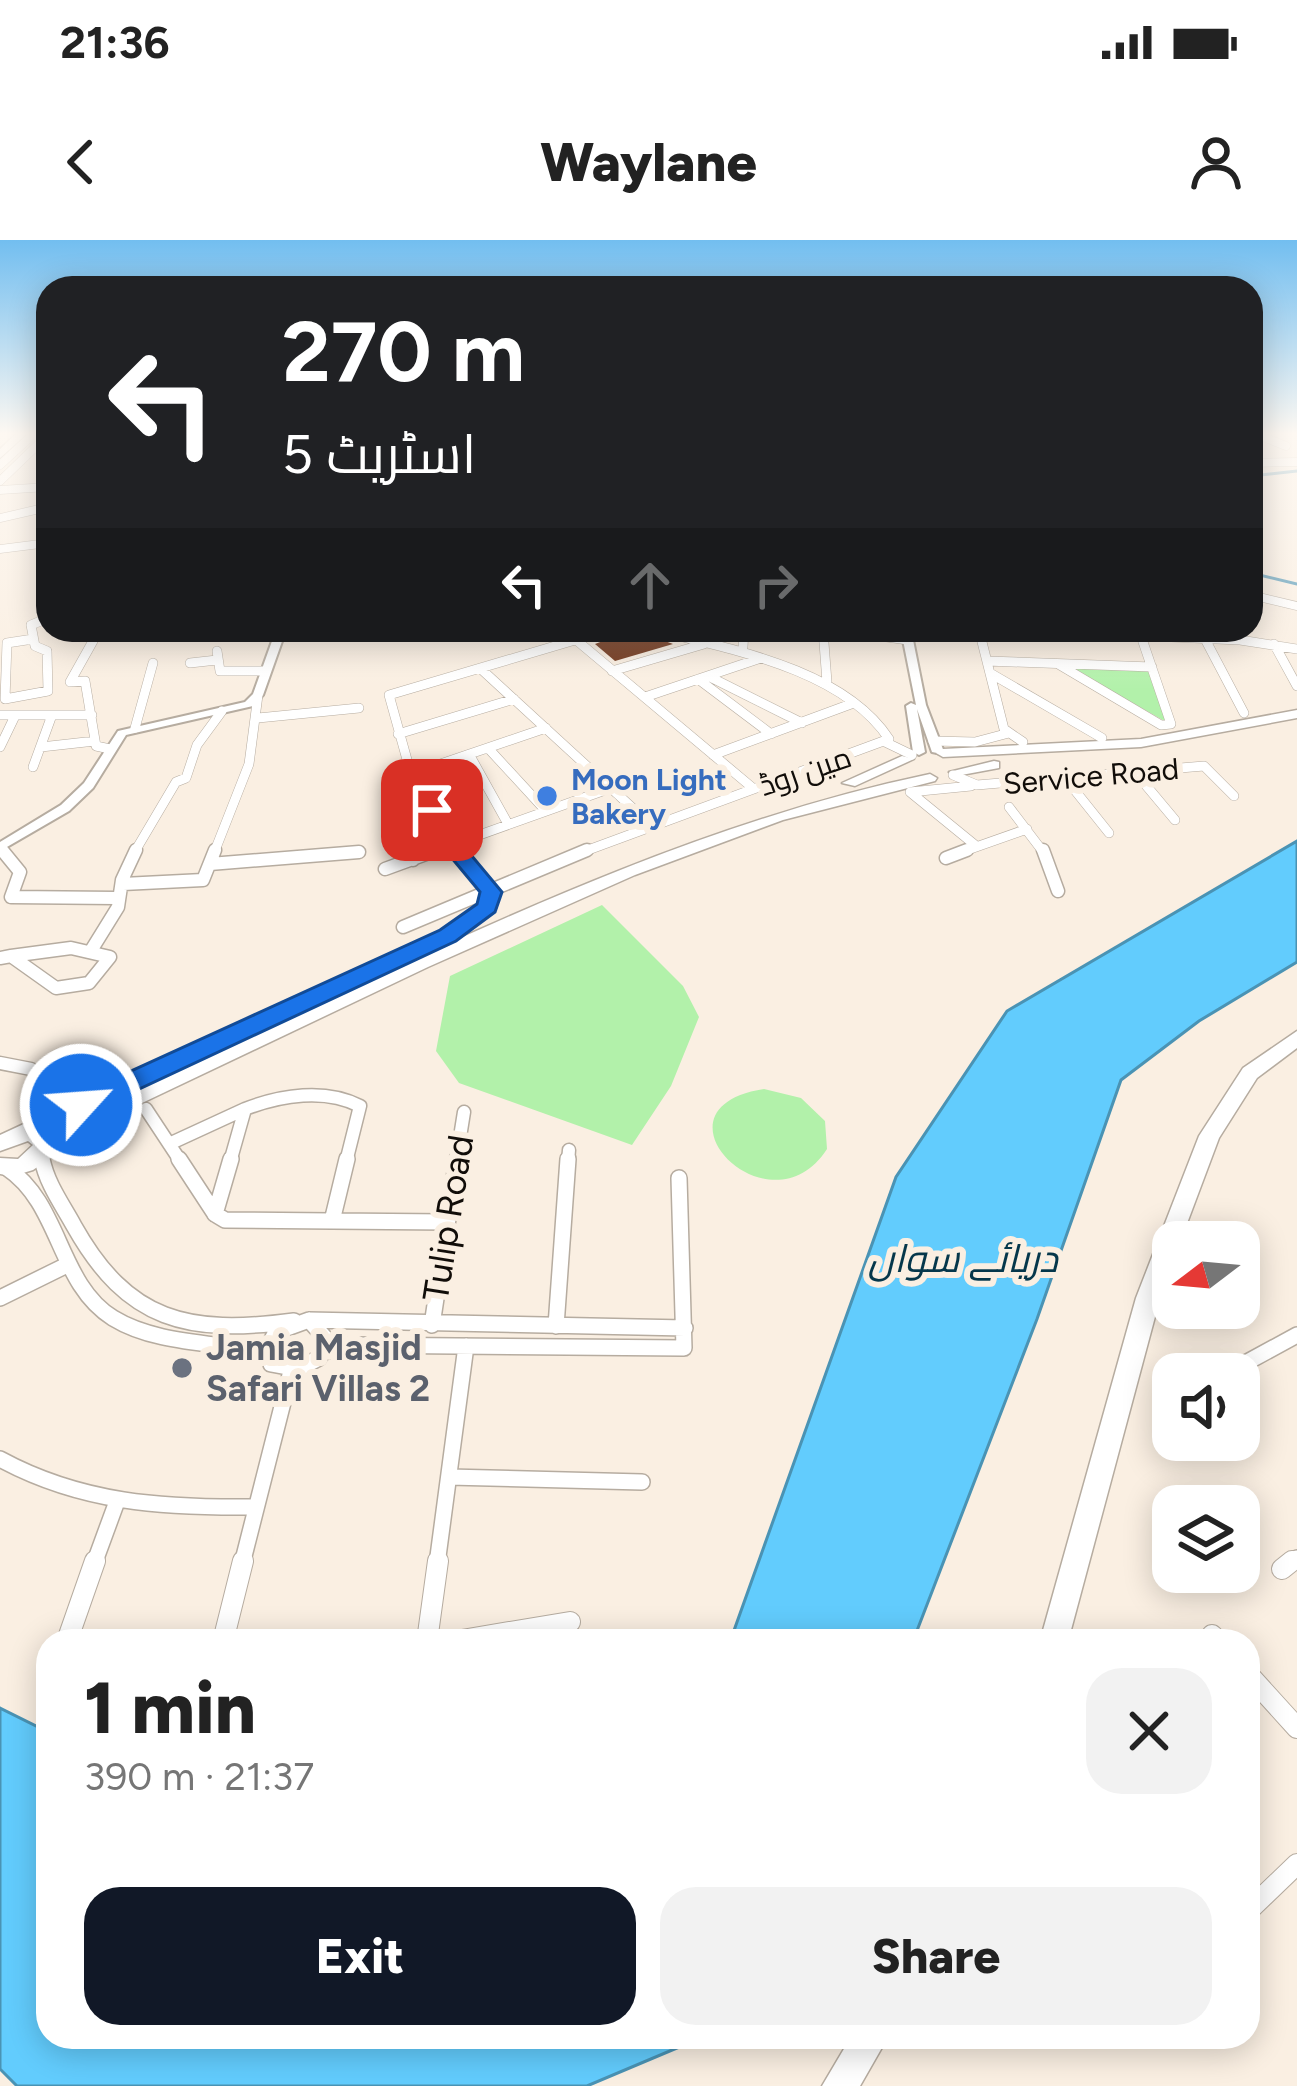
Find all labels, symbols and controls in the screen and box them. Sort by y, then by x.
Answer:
text: 21:36 [60,15,170,69]
icon: back [48,129,114,195]
icon: person [1183,129,1249,195]
text: Waylane [540,130,757,195]
text: 270 m [282,301,525,402]
icon: left [84,324,240,480]
text: اسٹریٹ 5 [282,422,476,487]
icon: left [491,552,557,618]
icon: ahead [617,552,683,618]
icon: right [743,552,809,618]
street label: مین روڈ [754,738,856,804]
street label: Service Road [1001,750,1181,802]
pin [381,759,483,861]
place label: Moon Light Bakery [571,761,727,832]
icon: arrive [399,777,465,843]
marker: Moon Light Bakery [534,783,560,809]
position arrow [18,1042,144,1168]
street label: Tulip Road [414,1132,482,1304]
north arrow [1152,1221,1260,1329]
map controls [1152,1221,1260,1593]
water label: دریائے سواں [868,1235,1059,1282]
place label: Jamia Masjid Safari Villas 2 [206,1326,430,1410]
button: sound [1152,1353,1260,1461]
marker: Jamia Masjid Safari Villas 2 [169,1355,195,1381]
button: layers [1152,1485,1260,1593]
text: 1 min [84,1665,256,1751]
button: close [1086,1668,1212,1794]
text: 390 m · 21:37 [84,1753,314,1800]
button: Exit [84,1887,636,2025]
button: Share [660,1887,1212,2025]

